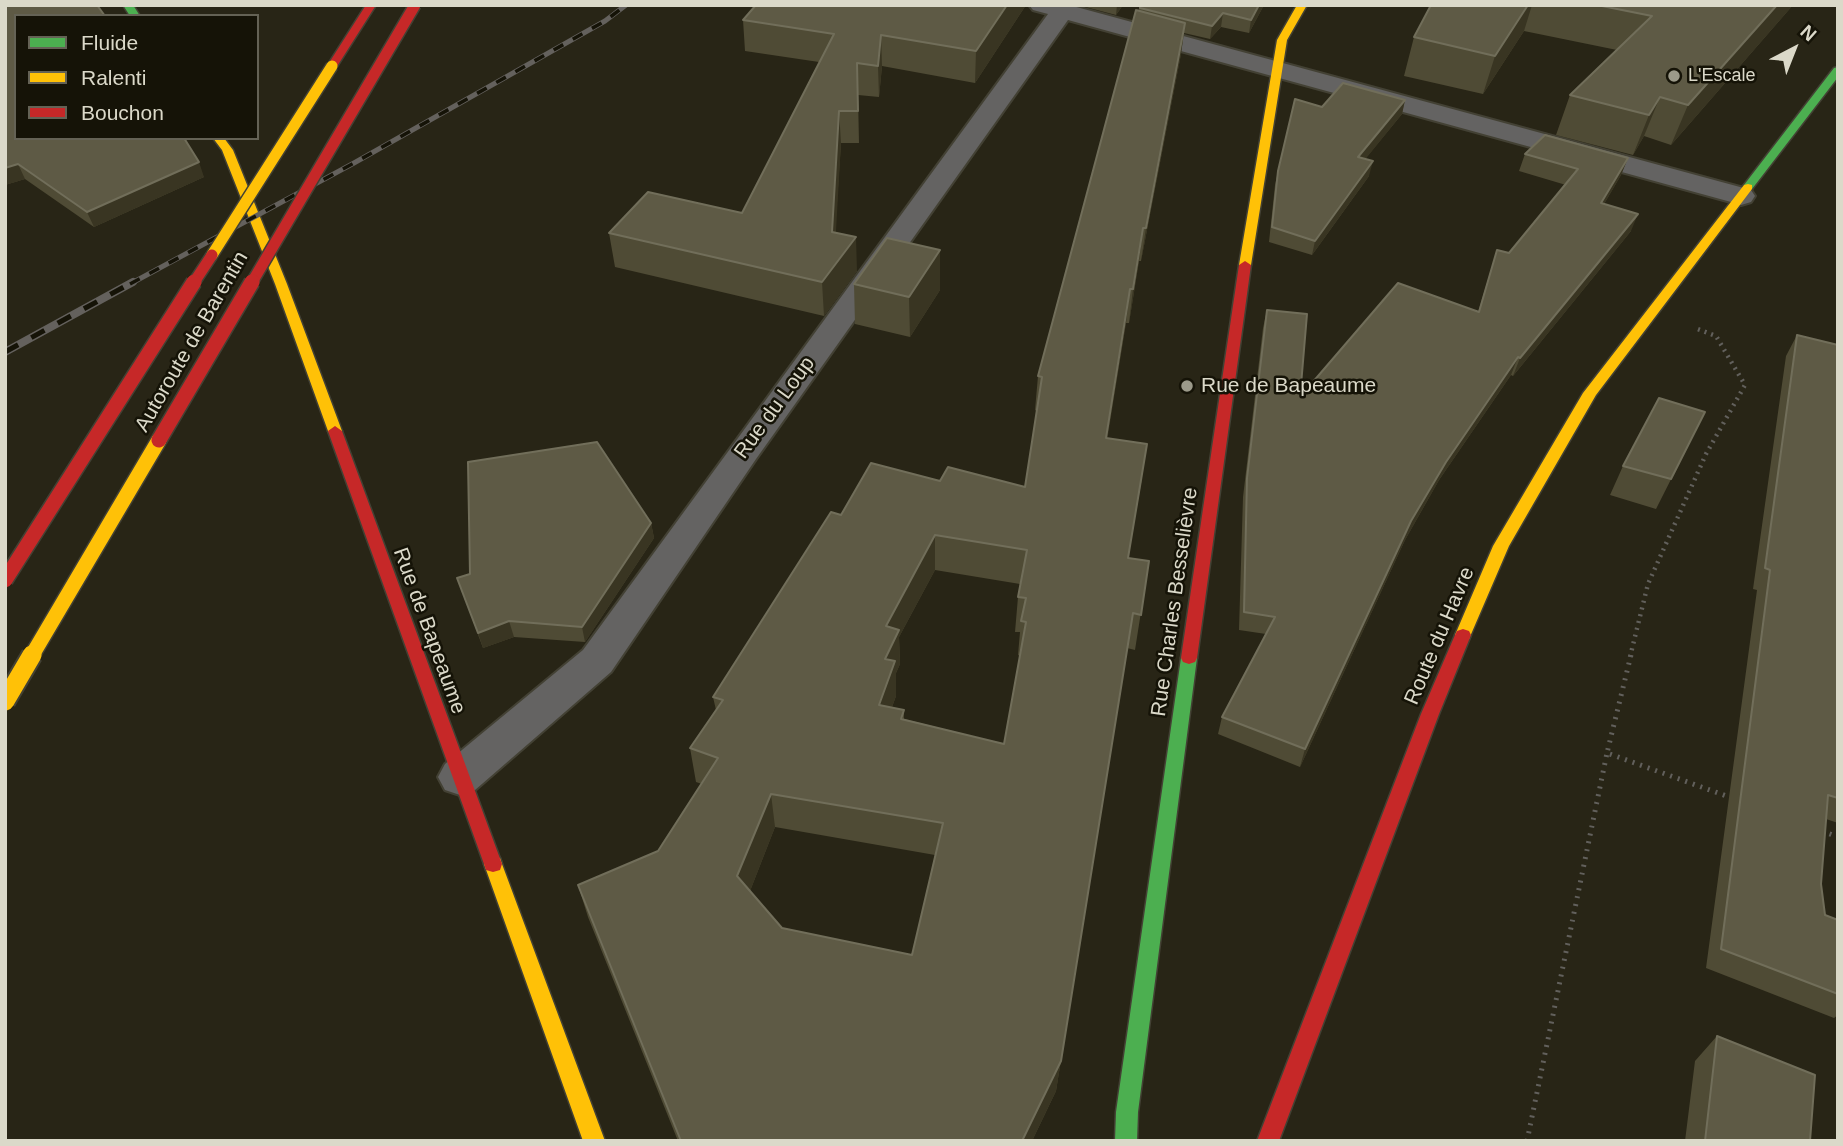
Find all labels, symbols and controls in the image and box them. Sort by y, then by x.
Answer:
legend [14,14,259,140]
north arrow [1759,14,1829,84]
text: N [1796,21,1821,45]
text: Fluide [81,31,138,54]
place label: L'Escale [1688,65,1755,87]
text: Ralenti [81,66,146,89]
marker: L'Escale [1666,68,1682,84]
text: Bouchon [81,101,164,124]
street label: Autoroute de Barentin [130,247,254,437]
street label: Rue du Loup [729,352,821,464]
place label: Rue de Bapeaume [1201,373,1376,399]
marker: Rue de Bapeaume [1179,378,1195,394]
street label: Rue Charles Besselièvre [1146,486,1204,718]
street label: Rue de Bapeaume [387,544,471,718]
street label: Route du Havre [1400,563,1480,709]

